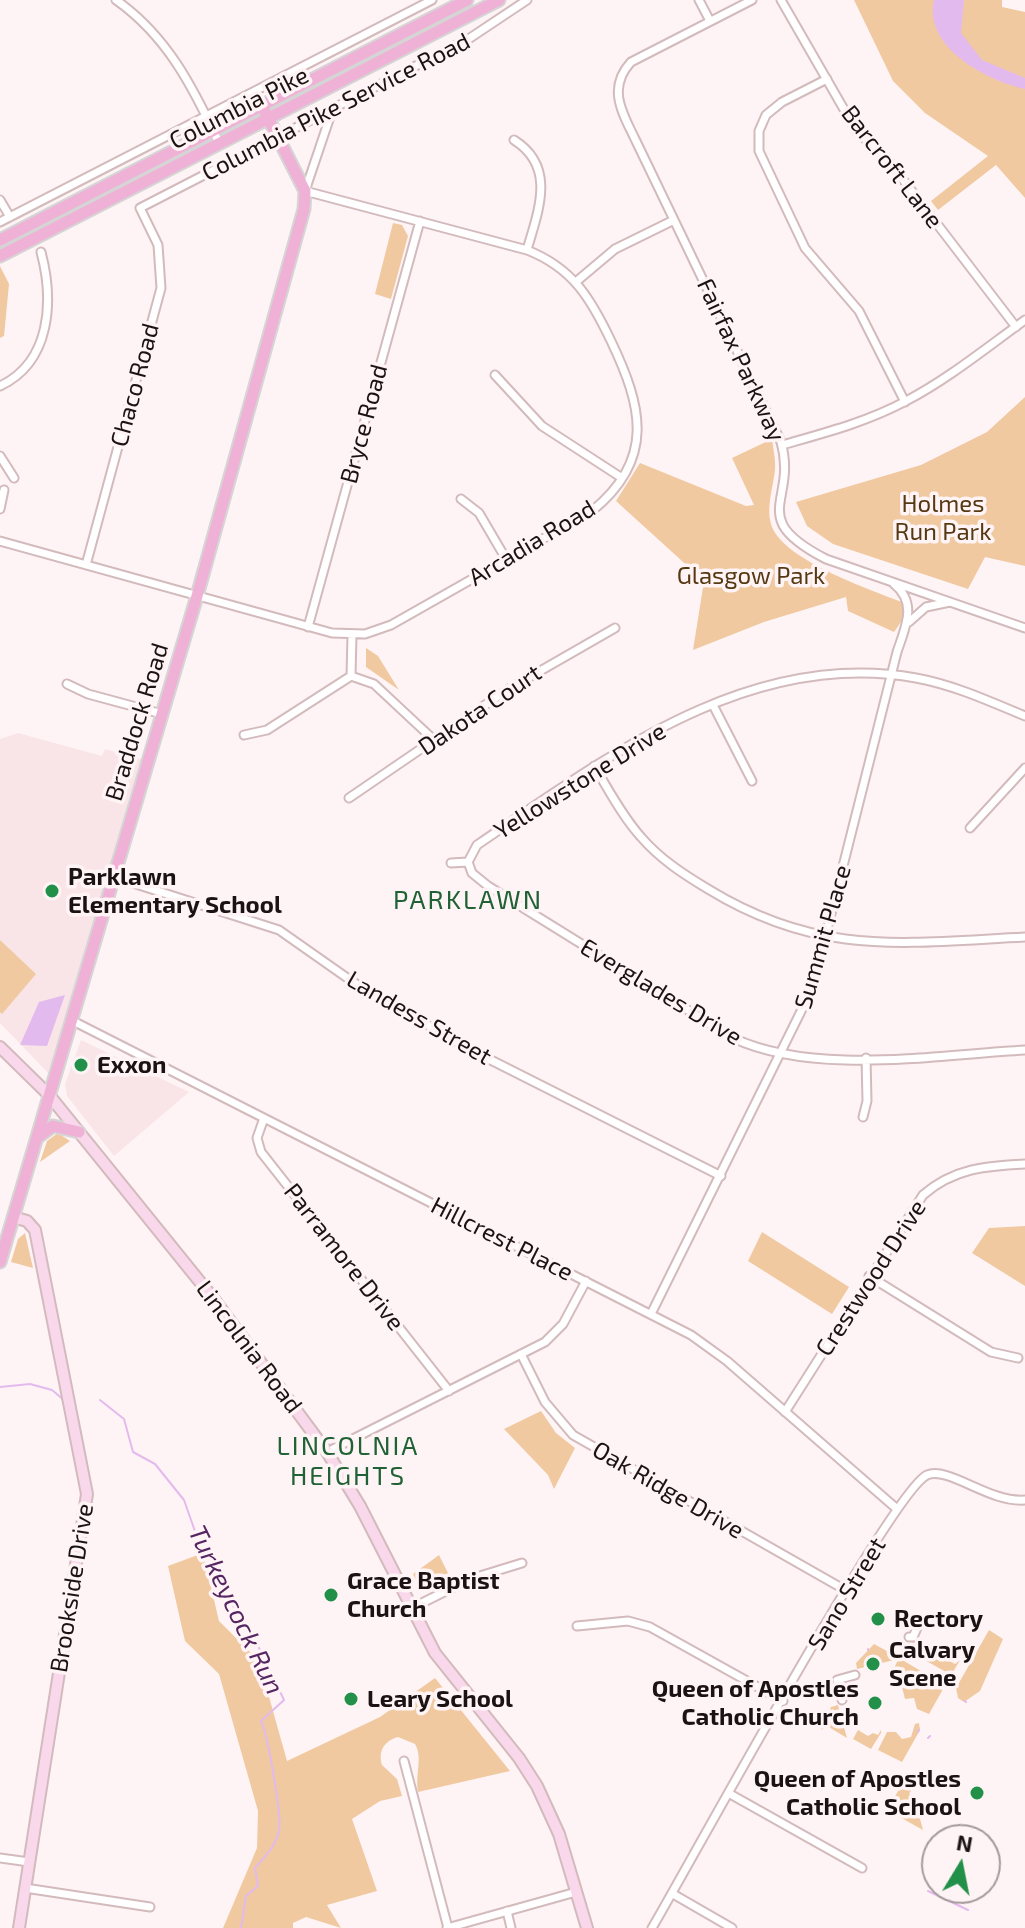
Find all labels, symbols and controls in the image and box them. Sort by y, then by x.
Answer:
street label: Columbia Pike Service Road [197,27,475,187]
street label: Columbia Pike [165,61,313,155]
street label: Barcroft Lane [835,100,949,234]
street label: Fairfax Parkway [691,274,791,446]
street label: Chaco Road [105,320,165,450]
street label: Bryce Road [334,361,394,487]
park label: Holmes Run Park [895,490,991,546]
street label: Arcadia Road [463,494,601,592]
park label: Glasgow Park [677,562,825,590]
street label: Braddock Road [99,640,175,804]
street label: Dakota Court [413,658,547,762]
street label: Yellowstone Drive [489,717,671,845]
street label: Summit Place [789,862,857,1012]
place label: Parklawn Elementary School [68,863,282,919]
marker: Parklawn Elementary School [43,882,61,900]
district label: PARKLAWN [393,884,543,916]
street label: Everglades Drive [575,932,747,1052]
street label: Landess Street [341,965,497,1071]
place label: Exxon [97,1051,166,1079]
marker: Exxon [72,1056,90,1074]
street label: Parramore Drive [278,1178,410,1336]
street label: Hillcrest Place [426,1191,578,1287]
street label: Crestwood Drive [810,1195,932,1361]
street label: Lincolnia Road [190,1275,308,1419]
district label: LINCOLNIA HEIGHTS [276,1430,420,1492]
street label: Oak Ridge Drive [587,1435,749,1545]
street label: Brookside Drive [44,1501,100,1675]
water label: Turkeycock Run [182,1520,290,1700]
street label: Sano Street [802,1532,892,1656]
place label: Grace Baptist Church [347,1567,500,1623]
marker: Grace Baptist Church [322,1586,340,1604]
place label: Rectory [894,1605,983,1633]
marker: Rectory [869,1610,887,1628]
place label: Calvary Scene [889,1636,975,1692]
marker: Calvary Scene [864,1655,882,1673]
place label: Queen of Apostles Catholic Church [652,1675,859,1731]
place label: Leary School [367,1685,513,1713]
marker: Leary School [342,1690,360,1708]
marker: Queen of Apostles Catholic Church [866,1694,884,1712]
place label: Queen of Apostles Catholic School [754,1765,961,1821]
marker: Queen of Apostles Catholic School [968,1784,986,1802]
north arrow [921,1824,1001,1904]
text: N [955,1828,975,1857]

